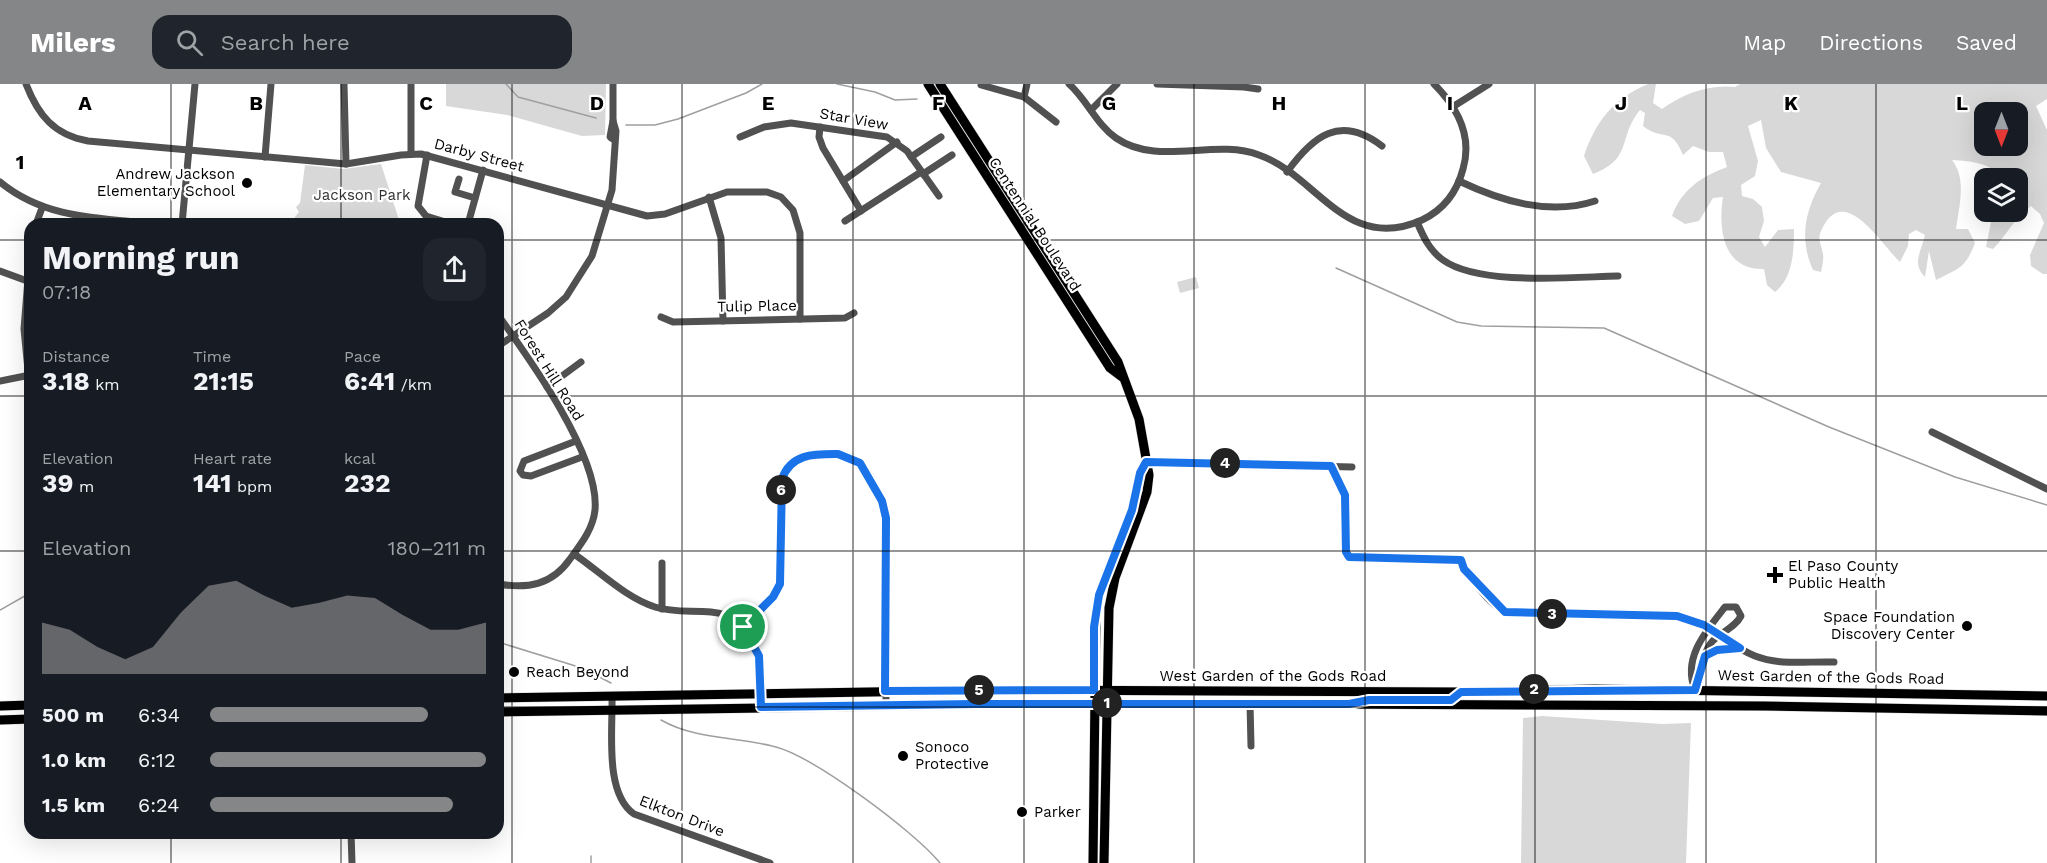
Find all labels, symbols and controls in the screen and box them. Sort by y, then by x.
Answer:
search box [152,15,572,69]
text: Milers [30,26,116,59]
icon: search [173,26,206,59]
text: Search here [221,30,350,55]
text: Map [1743,30,1786,55]
text: Directions [1819,30,1923,55]
text: Saved [1956,30,2017,55]
text: A [78,91,92,115]
text: B [249,91,263,115]
text: C [419,91,433,115]
text: D [590,91,604,115]
text: E [762,91,774,115]
text: F [932,91,944,115]
text: G [1102,91,1116,115]
text: H [1272,91,1286,115]
text: I [1447,91,1453,115]
text: J [1615,91,1627,115]
text: K [1784,91,1798,115]
text: L [1956,91,1968,115]
north arrow [1974,102,2028,156]
map controls [1974,102,2028,222]
street label: Star View [818,104,890,134]
street label: Darby Street [432,134,527,176]
text: 1 [16,150,24,174]
street label: Centennial Boulevard [985,154,1085,294]
place label: Andrew Jackson Elementary School [97,165,235,200]
button: layers [1974,168,2028,222]
marker: Andrew Jackson Elementary School [240,176,254,190]
park label: Jackson Park [313,186,411,204]
text: Morning run [42,238,239,277]
button: share [423,238,486,301]
text: 07:18 [42,280,91,304]
street label: Tulip Place [717,296,797,316]
street label: Forest Hill Road [510,316,588,424]
text: Distance [42,347,110,366]
text: Time [193,347,231,366]
text: Pace [344,347,381,366]
text: 3.18 [42,366,90,396]
text: 21:15 [193,366,254,396]
text: 6:41 [344,366,395,396]
text: km [90,375,120,394]
text: /km [395,375,432,394]
pin: 4 [1210,448,1240,478]
text: Elevation [42,449,113,468]
text: Heart rate [193,449,272,468]
text: kcal [344,449,376,468]
text: 4 [1220,453,1230,472]
text: 39 [42,468,73,498]
text: 141 [193,468,232,498]
text: 232 [344,468,390,498]
pin: 6 [766,475,796,505]
text: m [73,477,94,496]
text: bpm [232,477,272,496]
text: 6 [776,480,786,499]
text: Elevation [42,536,131,560]
text: 180–211 m [388,536,486,560]
place label: El Paso County Public Health [1788,557,1898,592]
marker: El Paso County Public Health [1766,566,1784,584]
pin: 3 [1537,599,1567,629]
pin [717,601,768,652]
text: 3 [1547,604,1557,623]
place label: Space Foundation Discovery Center [1823,608,1955,643]
icon: arrive [726,610,759,643]
marker: Space Foundation Discovery Center [1960,619,1974,633]
place label: Reach Beyond [526,663,629,681]
marker: Reach Beyond [507,665,521,679]
street label: West Garden of the Gods Road [1717,666,1945,688]
street label: West Garden of the Gods Road [1160,667,1386,685]
pin: 2 [1519,674,1549,704]
pin: 5 [964,675,994,705]
text: 2 [1529,679,1539,698]
text: 5 [974,680,984,699]
pin: 1 [1092,688,1122,718]
text: 1 [1104,693,1110,712]
text: 500 m [42,703,104,727]
text: 6:34 [138,703,180,727]
place label: Sonoco Protective [915,738,989,773]
text: 1.0 km [42,748,106,772]
text: 6:12 [138,748,176,772]
marker: Sonoco Protective [896,749,910,763]
street label: Elkton Drive [637,792,727,840]
text: 1.5 km [42,793,105,817]
text: 6:24 [138,793,179,817]
place label: Parker [1034,803,1081,821]
marker: Parker [1015,805,1029,819]

